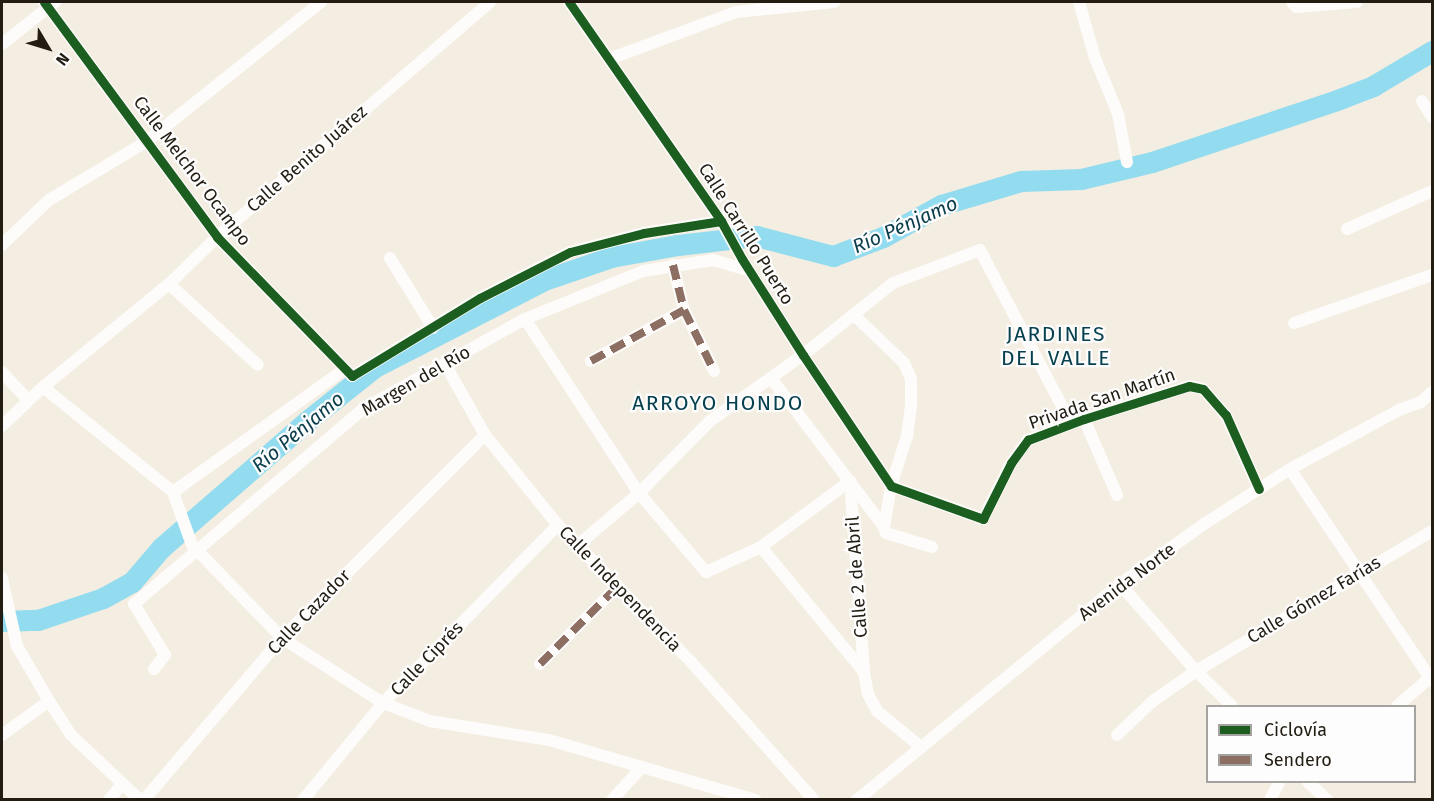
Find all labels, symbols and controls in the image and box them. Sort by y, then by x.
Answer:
north arrow [18,18,78,78]
text: N [52,49,73,69]
street label: Calle Melchor Ocampo [129,92,255,250]
street label: Calle Benito Juárez [242,101,372,217]
street label: Calle Carrillo Puerto [694,159,798,309]
water label: Río Pénjamo [849,191,961,259]
district label: JARDINES DEL VALLE [1001,321,1111,371]
street label: Margen del Río [358,341,474,421]
street label: Privada San Martín [1026,364,1178,434]
water label: Río Pénjamo [247,387,349,477]
district label: ARROYO HONDO [632,390,804,416]
street label: Calle 2 de Abril [842,515,872,639]
street label: Calle Independencia [554,522,686,656]
street label: Avenida Norte [1074,539,1180,625]
street label: Calle Gómez Farías [1243,552,1385,648]
street label: Calle Cazador [263,565,355,659]
street label: Calle Ciprés [386,617,468,701]
legend [1206,705,1416,783]
text: Ciclovía [1264,719,1327,741]
text: Sendero [1264,749,1332,771]

